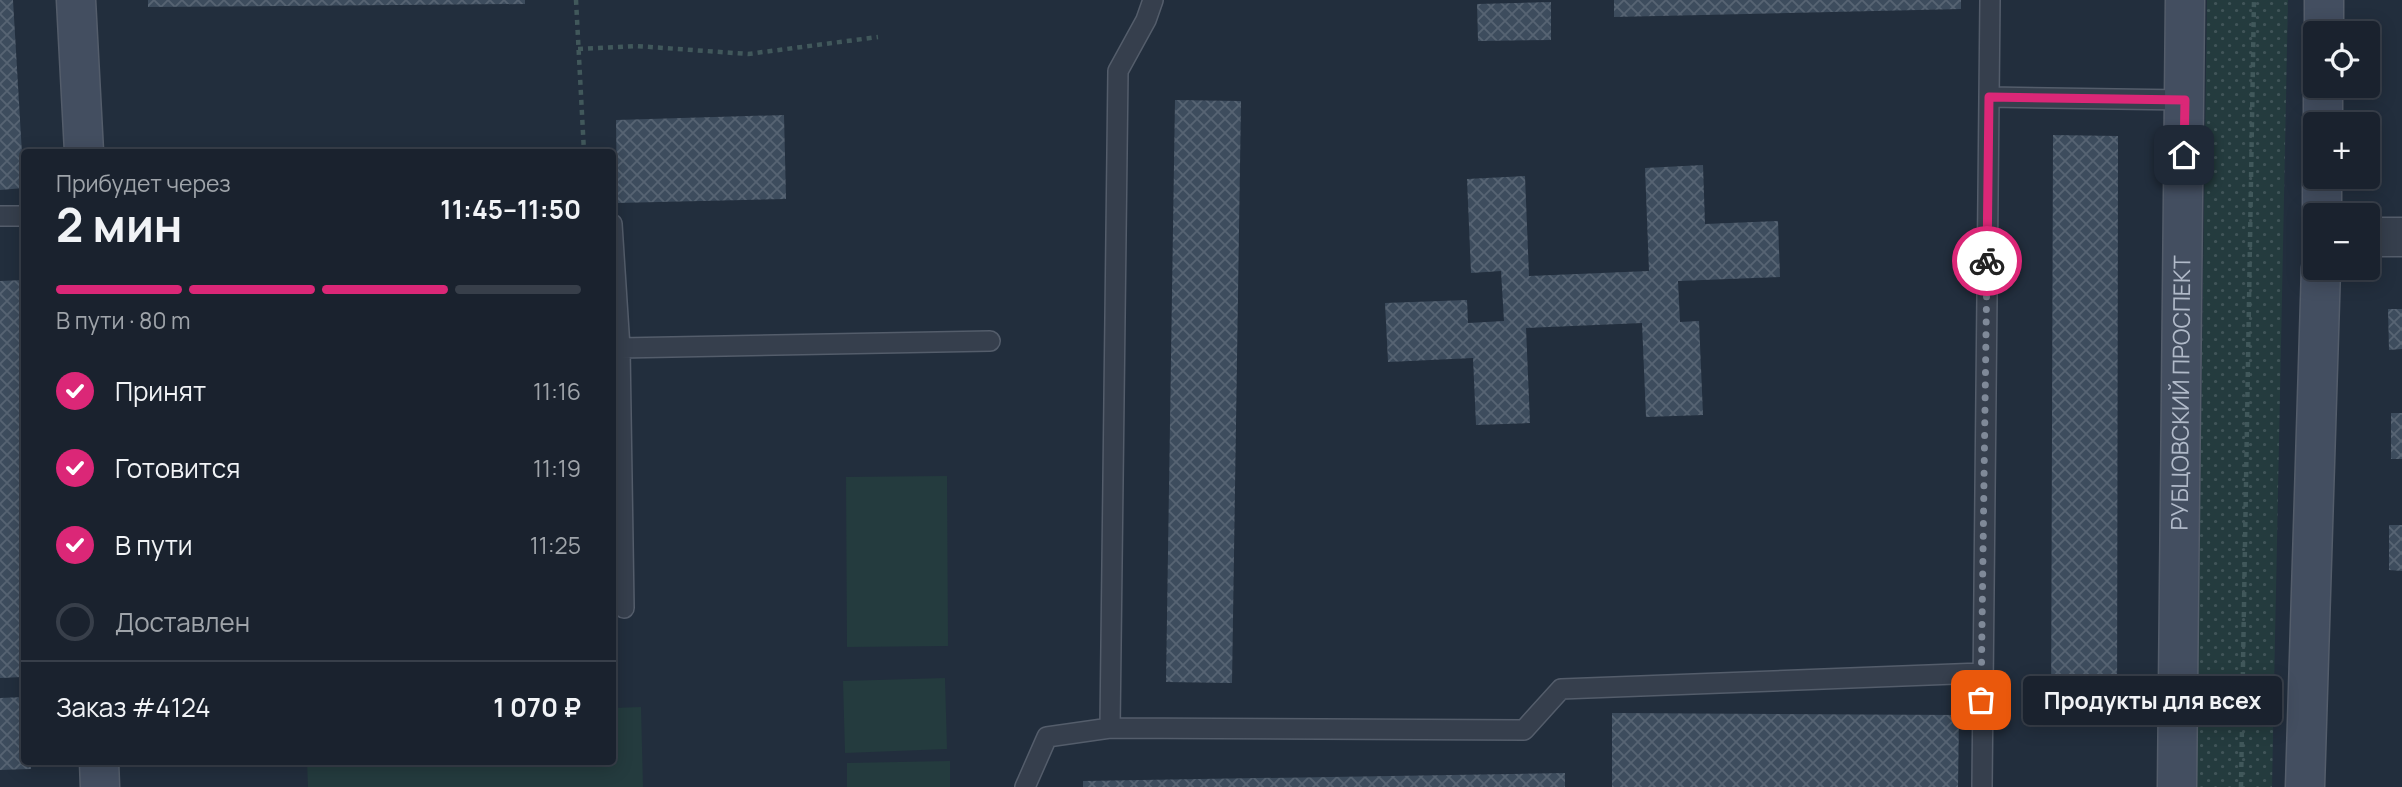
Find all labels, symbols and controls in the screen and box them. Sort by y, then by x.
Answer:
map controls [2303,21,2380,280]
button: locate [2303,21,2380,98]
button: + [2303,112,2380,189]
pin [2154,125,2214,185]
icon: home [2165,136,2203,174]
text: Прибудет через [56,167,231,199]
text: 11:45–11:50 [440,191,581,227]
text: 2 мин [56,193,183,256]
button: − [2303,203,2380,280]
courier [1952,226,2022,296]
icon: bike [1968,242,2006,280]
street label: РУБЦОВСКИЙ ПРОСПЕКТ [2163,255,2197,531]
text: В пути · 80 m [56,304,191,336]
icon: check [56,372,94,410]
text: Принят [115,373,206,409]
text: 11:16 [533,375,581,407]
icon: check [56,449,94,487]
text: Готовится [115,450,240,486]
text: 11:19 [533,452,581,484]
icon: check [56,526,94,564]
text: В пути [115,527,193,563]
text: 11:25 [530,529,581,561]
text: Доставлен [115,604,250,640]
pin [1951,670,2011,730]
callout: Продукты для всех [2023,676,2282,724]
icon: bag [1962,681,2000,719]
text: Продукты для всех [2044,684,2261,716]
text: Заказ #4124 [56,689,211,725]
text: 1 070 ₽ [493,689,581,725]

